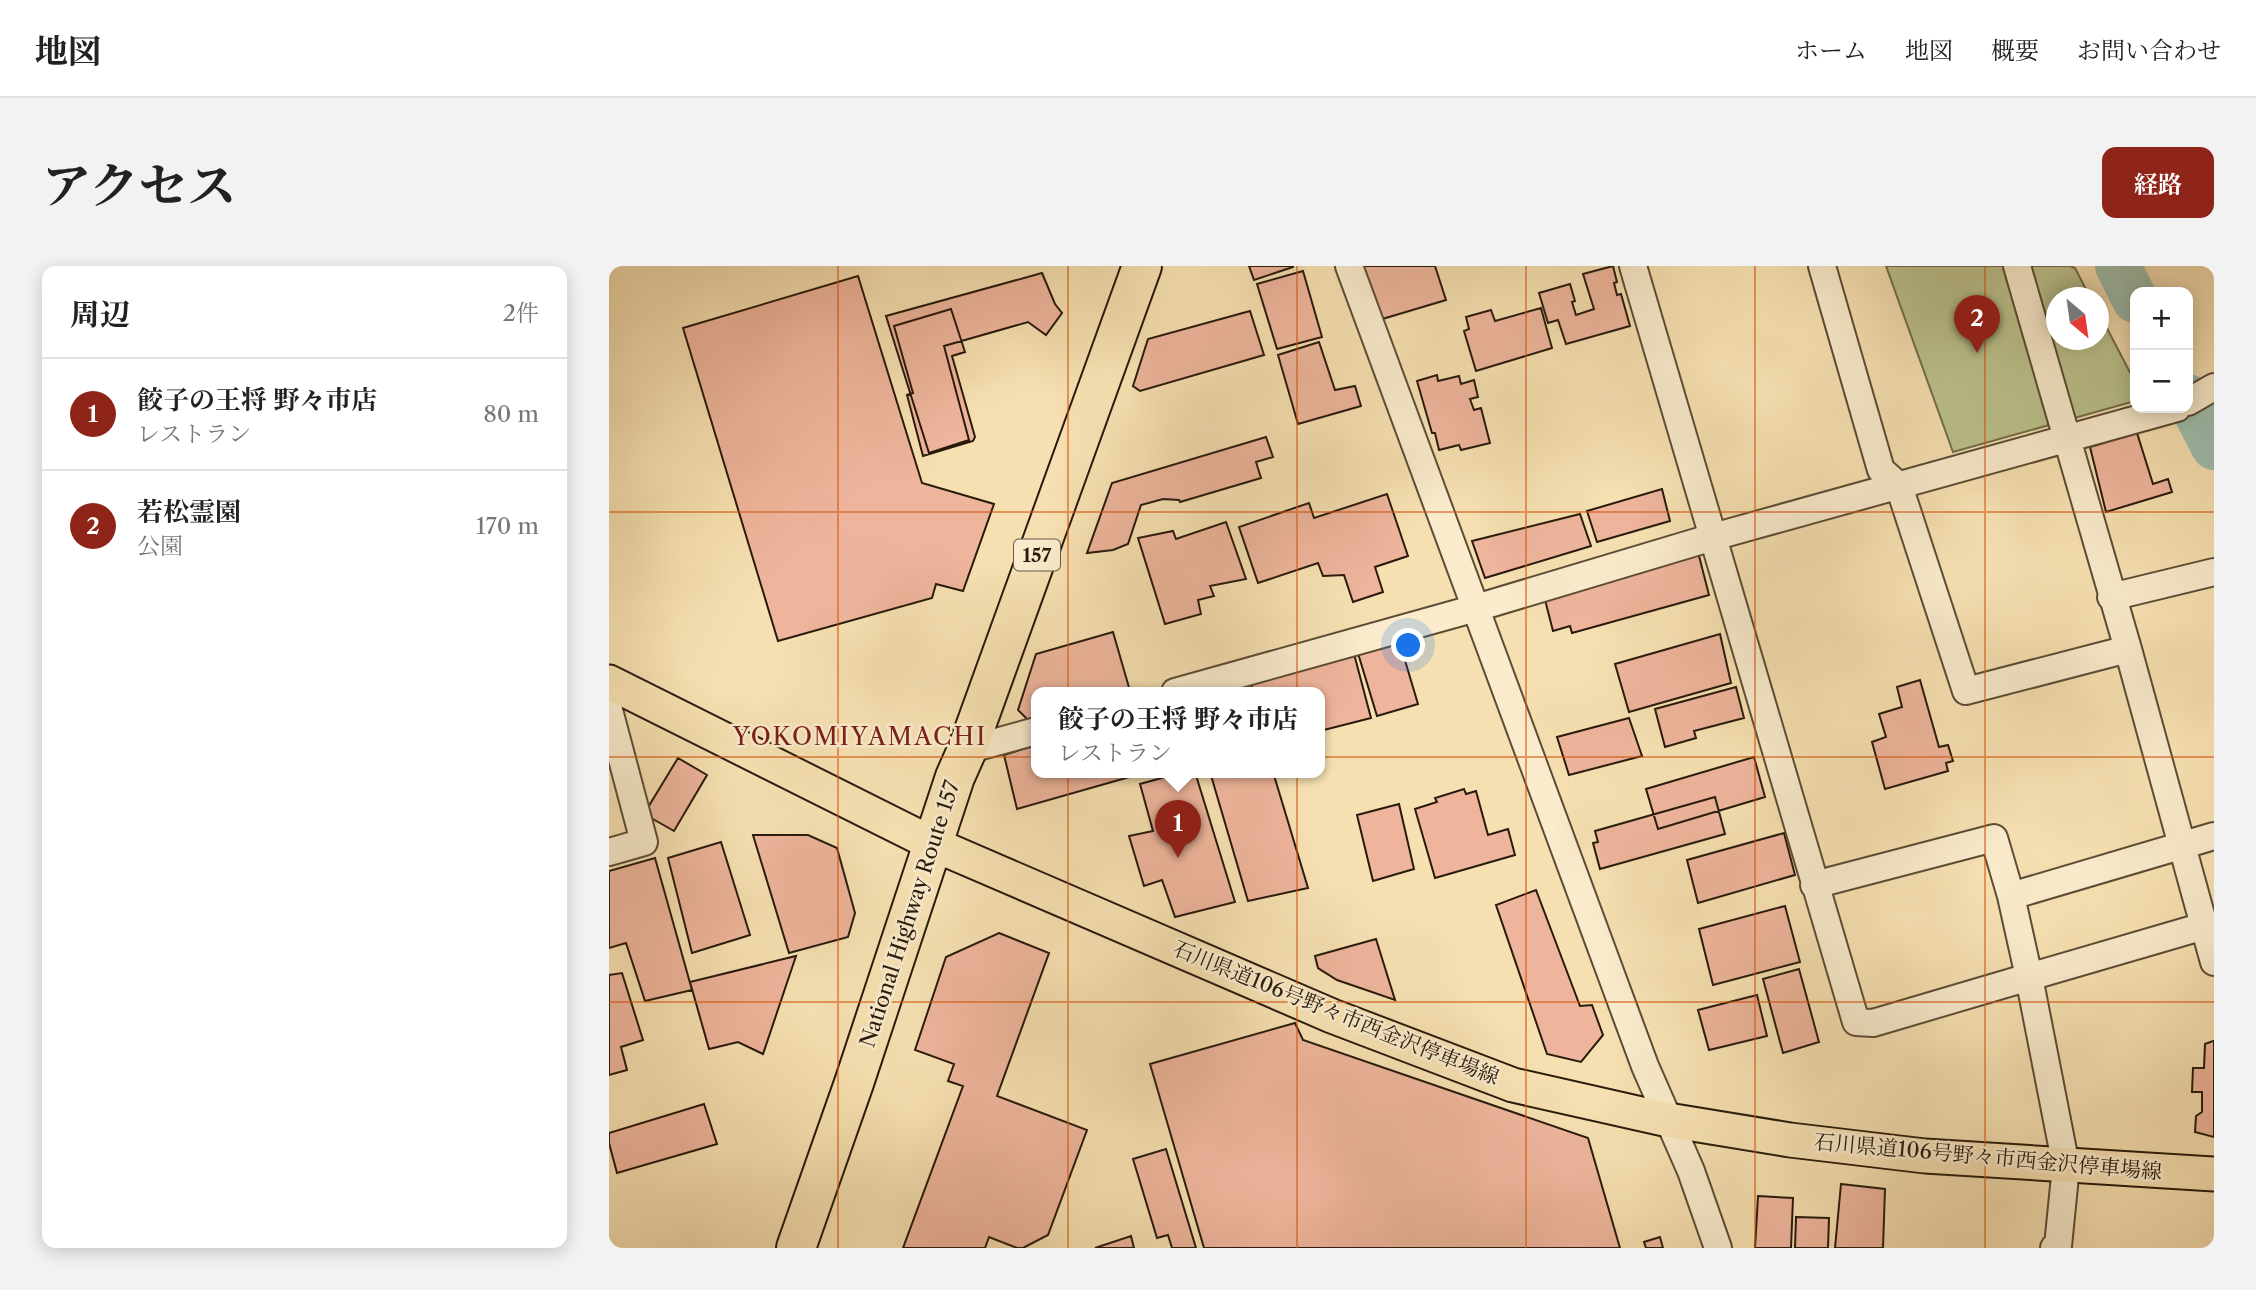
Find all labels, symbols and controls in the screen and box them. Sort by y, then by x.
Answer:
text: 地図 [35,31,101,72]
text: ホーム [1795,36,1867,65]
text: 地図 [1905,36,1953,65]
text: 概要 [1991,36,2039,65]
text: お問い合わせ [2077,36,2221,65]
button: 経路 [2102,147,2214,218]
text: アクセス [42,155,237,216]
north arrow [2046,287,2109,350]
map controls [2130,287,2193,413]
button: + [2130,287,2193,350]
pin: 2 [1954,295,2000,353]
text: 周辺 [70,296,130,333]
text: 2件 [503,299,539,327]
button: − [2130,350,2193,413]
text: 餃子の王将 野々市店 [137,384,378,416]
text: 1 [88,400,98,428]
text: 80 m [483,400,539,428]
text: レストラン [137,420,251,448]
text: 若松霊園 [137,496,241,528]
text: 2 [86,512,100,540]
text: 170 m [476,512,539,540]
text: 公園 [137,532,183,560]
road number: 157 [1014,540,1060,570]
your location [1391,628,1425,662]
popup [1031,687,1325,778]
text: 餃子の王将 野々市店 [1058,703,1298,735]
district label: YOKOMIYAMACHI [732,722,987,751]
text: レストラン [1058,739,1172,767]
street label: National Highway Route 157 [855,777,965,1050]
pin: 1 [1155,800,1201,858]
street label: 石川県道106号野々市西金沢停車場線 [1170,935,1503,1090]
street label: 石川県道106号野々市西金沢停車場線 [1813,1129,2163,1184]

